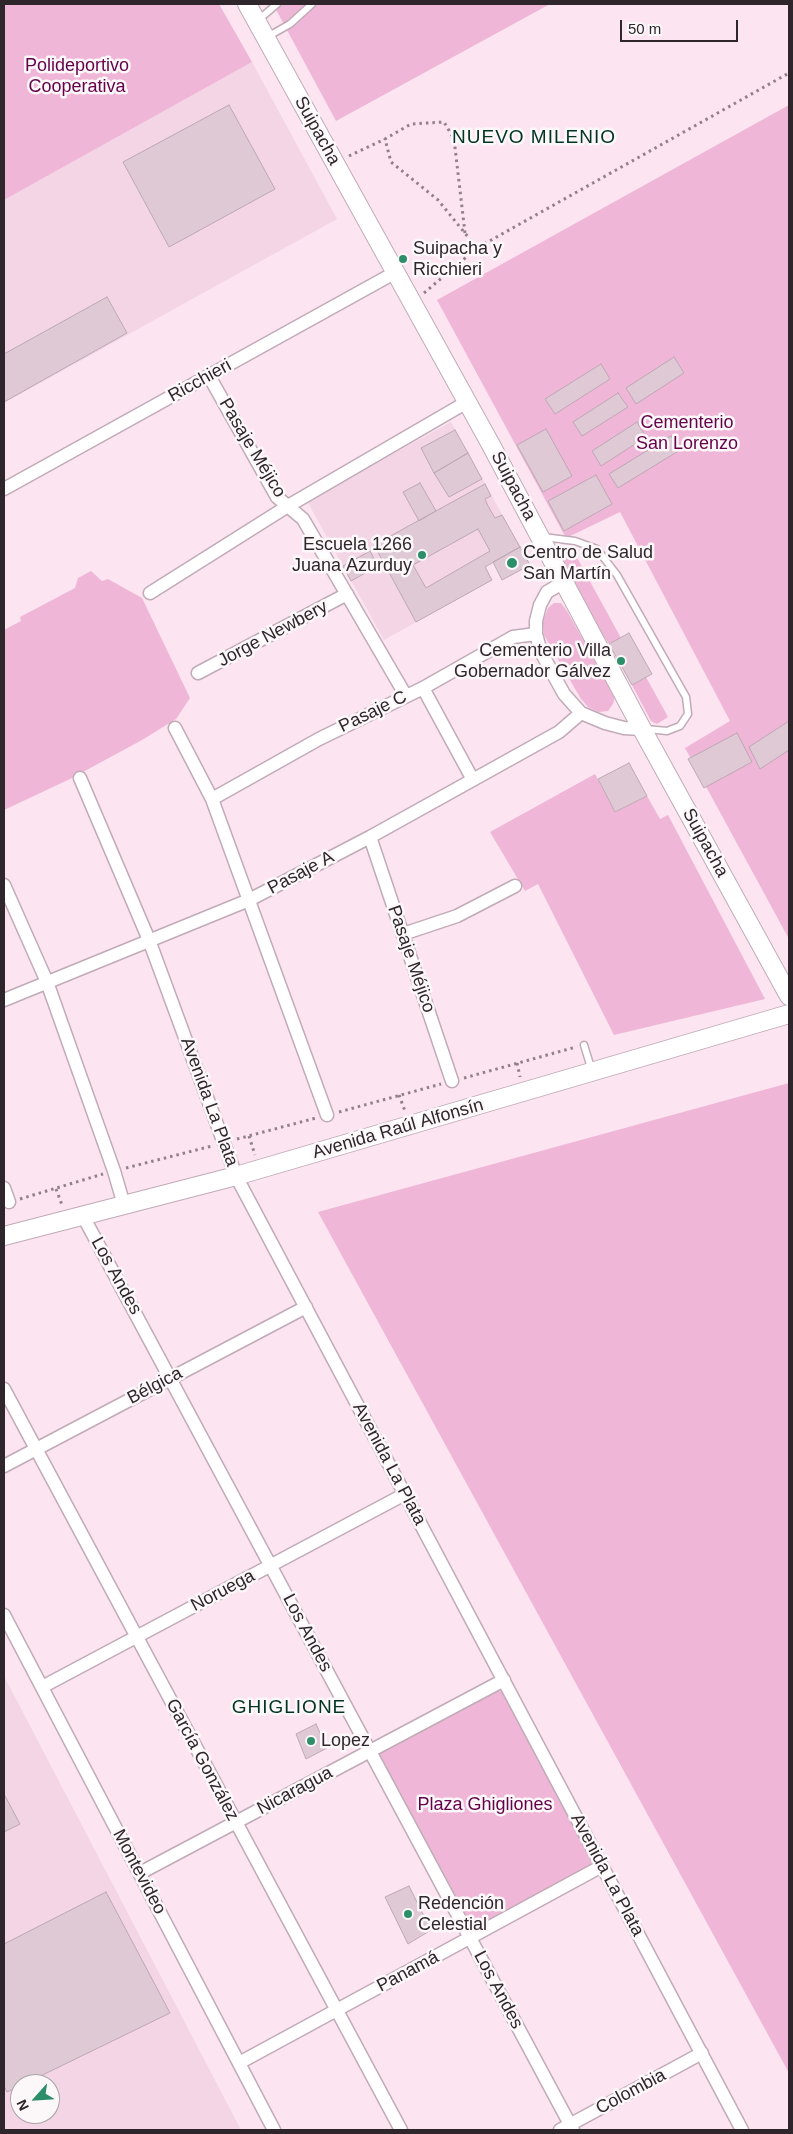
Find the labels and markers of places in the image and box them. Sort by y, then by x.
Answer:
place label: Suipacha y Ricchieri [413,238,502,280]
marker: Suipacha y Ricchieri [397,253,409,265]
place label: Escuela 1266 Juana Azurduy [292,534,412,576]
place label: Centro de Salud San Martín [523,542,653,584]
marker: Escuela 1266 Juana Azurduy [416,549,428,561]
marker: Centro de Salud San Martín [505,556,519,570]
place label: Cementerio Villa Gobernador Gálvez [454,640,611,682]
marker: Cementerio Villa Gobernador Gálvez [615,655,627,667]
place label: Lopez [321,1730,370,1752]
marker: Lopez [305,1735,317,1747]
place label: Redención Celestial [418,1893,504,1936]
marker: Redención Celestial [402,1908,414,1920]

